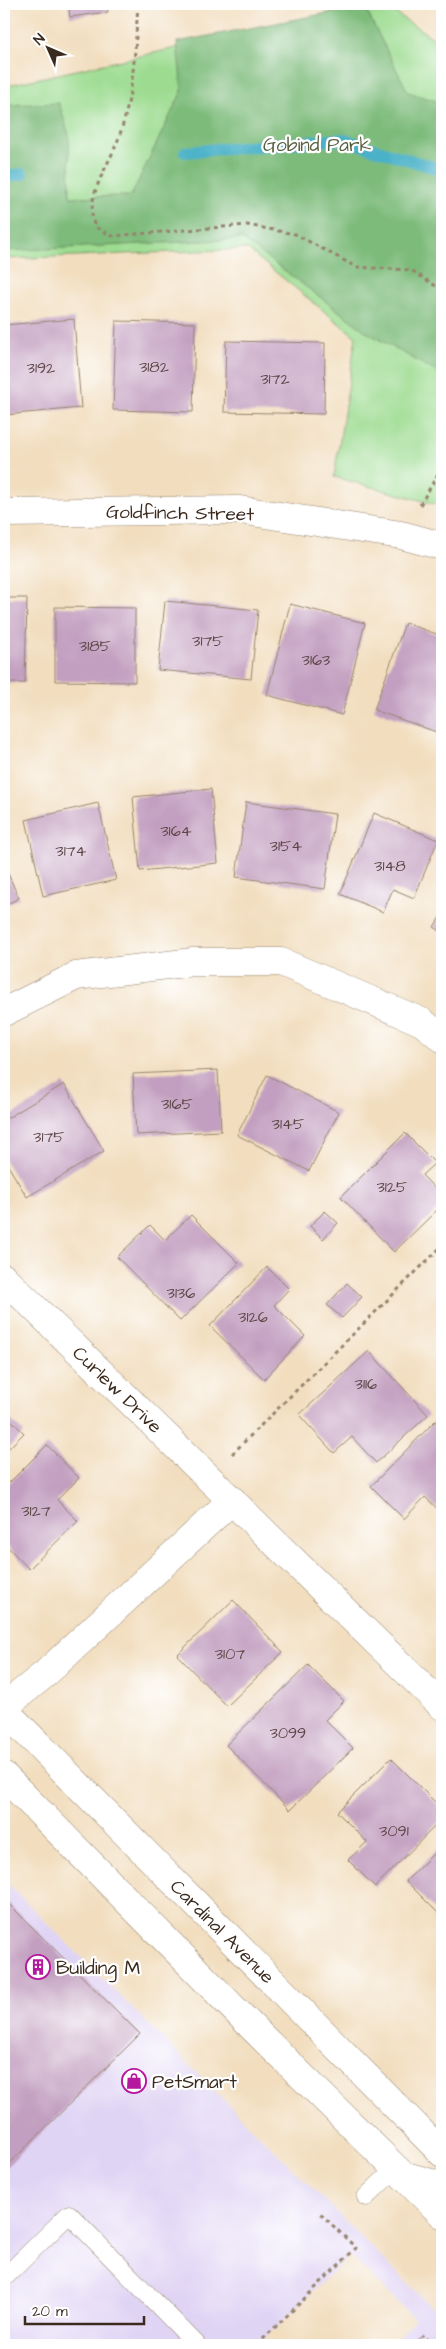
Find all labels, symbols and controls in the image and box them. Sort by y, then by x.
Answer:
north arrow [22,22,72,72]
text: N [29,29,50,50]
park label: Gobind Park [263,132,371,159]
house number: 3182 [139,356,169,378]
house number: 3192 [27,357,55,379]
house number: 3172 [260,368,290,390]
street label: Goldfinch Street [106,499,254,528]
house number: 3175 [192,630,224,652]
house number: 3185 [79,635,112,657]
house number: 3163 [302,649,330,671]
house number: 3164 [160,820,192,842]
house number: 3154 [270,835,302,857]
house number: 3174 [56,840,87,862]
house number: 3148 [374,855,406,877]
house number: 3165 [161,1093,193,1115]
house number: 3145 [272,1113,305,1135]
house number: 3175 [33,1126,65,1148]
house number: 3125 [377,1176,408,1198]
house number: 3136 [167,1282,195,1304]
house number: 3126 [238,1306,268,1328]
street label: Curlew Drive [66,1340,168,1440]
house number: 3116 [355,1373,377,1395]
house number: 3127 [21,1500,51,1522]
house number: 3107 [215,1643,245,1665]
house number: 3099 [270,1722,306,1744]
house number: 3091 [379,1820,409,1842]
street label: Cardinal Avenue [164,1874,280,1990]
building icon: Building M [25,1954,51,1980]
place label: Building M [56,1955,141,1983]
shop icon: PetSmart [121,2068,147,2094]
place label: PetSmart [152,2069,237,2096]
scale bar [25,2294,144,2326]
text: 20 m [32,2301,68,2322]

